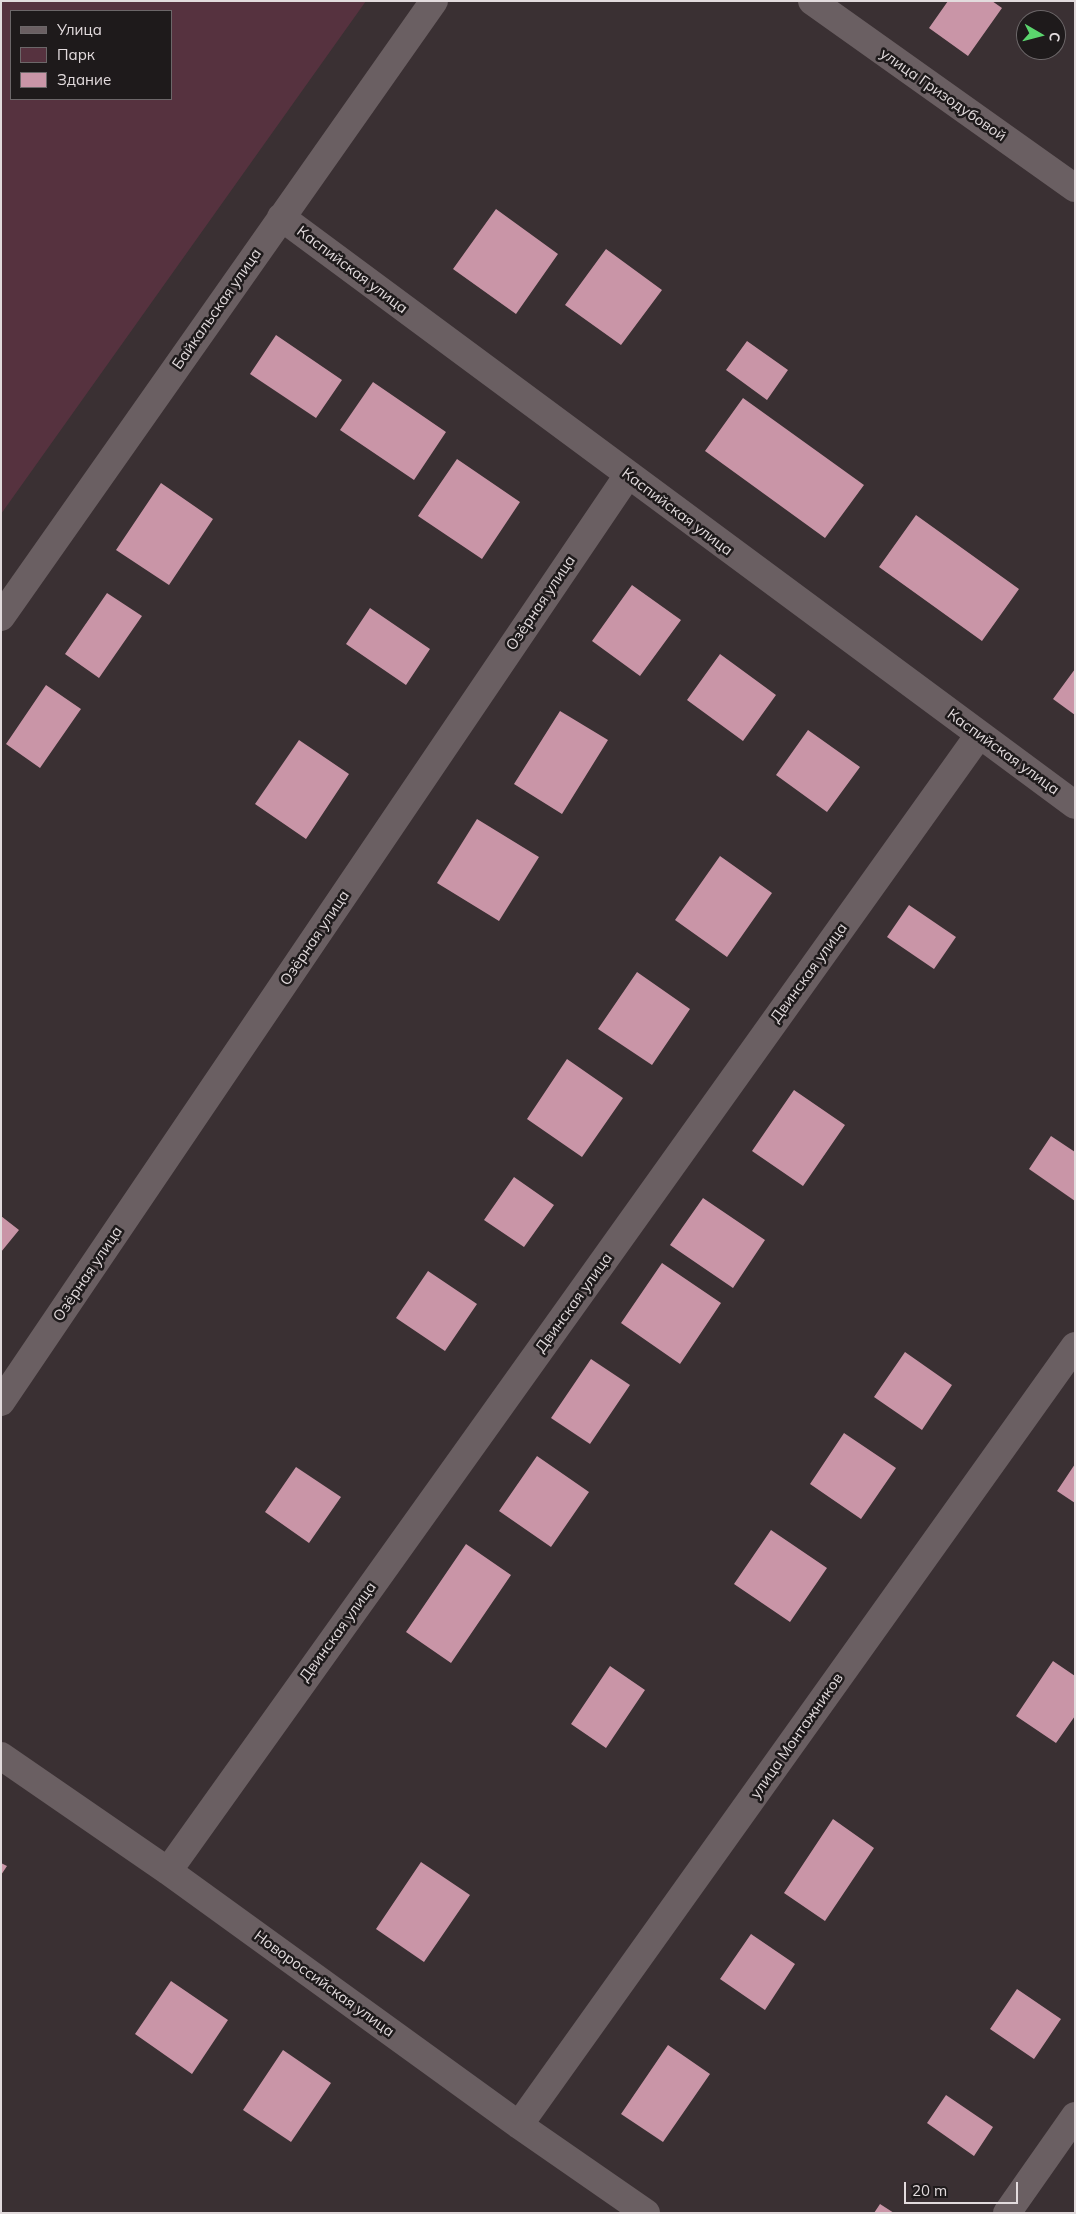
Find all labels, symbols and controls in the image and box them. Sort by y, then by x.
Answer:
legend [10,10,172,100]
north arrow [1016,10,1066,60]
text: Улица [57,20,102,39]
text: С [1045,31,1064,43]
text: Парк [57,45,95,64]
street label: улица Гризодубовой [876,45,1010,145]
text: Здание [57,70,111,89]
street label: Каспийская улица [293,222,411,318]
street label: Байкальская улица [169,245,265,373]
street label: Каспийская улица [618,464,736,560]
street label: Озёрная улица [503,552,579,654]
street label: Каспийская улица [944,705,1062,799]
street label: Озёрная улица [277,887,353,989]
street label: Двинская улица [767,920,851,1026]
street label: Озёрная улица [50,1223,126,1325]
street label: Двинская улица [532,1250,616,1356]
street label: Двинская улица [296,1579,380,1685]
street label: улица Монтажников [747,1670,847,1802]
street label: Новороссийская улица [250,1927,398,2041]
scale bar [906,2172,1020,2204]
text: 20 m [912,2181,947,2200]

